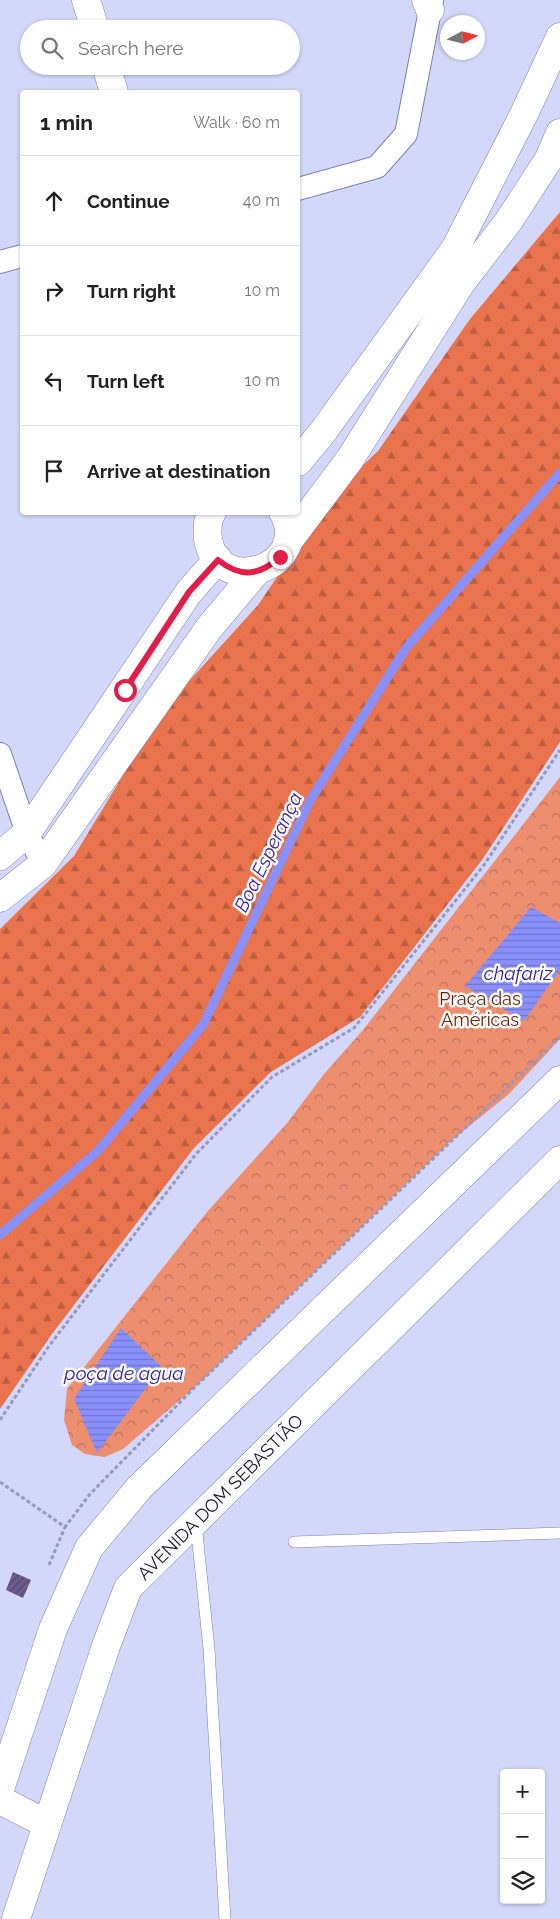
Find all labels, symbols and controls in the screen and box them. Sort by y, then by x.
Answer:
north arrow [440,15,485,60]
search box [20,20,300,75]
icon: search [38,34,66,62]
text: Search here [78,37,184,59]
text: 1 min [40,110,93,135]
text: Walk · 60 m [193,113,280,132]
icon: ahead [40,187,68,215]
text: Continue [87,190,170,212]
text: 40 m [243,191,280,210]
icon: right [40,277,68,305]
text: Turn right [87,280,176,302]
text: 10 m [245,281,280,300]
icon: left [40,367,68,395]
text: Turn left [87,370,164,392]
text: 10 m [245,371,280,390]
icon: arrive [40,457,68,485]
text: Arrive at destination [87,460,271,482]
route end [269,546,292,569]
route start [114,679,137,702]
water label: Boa Esperança [230,789,306,915]
water label: chafariz [484,962,553,984]
park label: Praça das Américas [439,988,521,1030]
water label: poça de agua [63,1362,184,1384]
street label: AVENIDA DOM SEBASTIÃO [133,1410,307,1584]
map controls [500,1769,545,1904]
button: + [500,1769,545,1814]
button: − [500,1814,545,1859]
button: layers [500,1859,545,1904]

